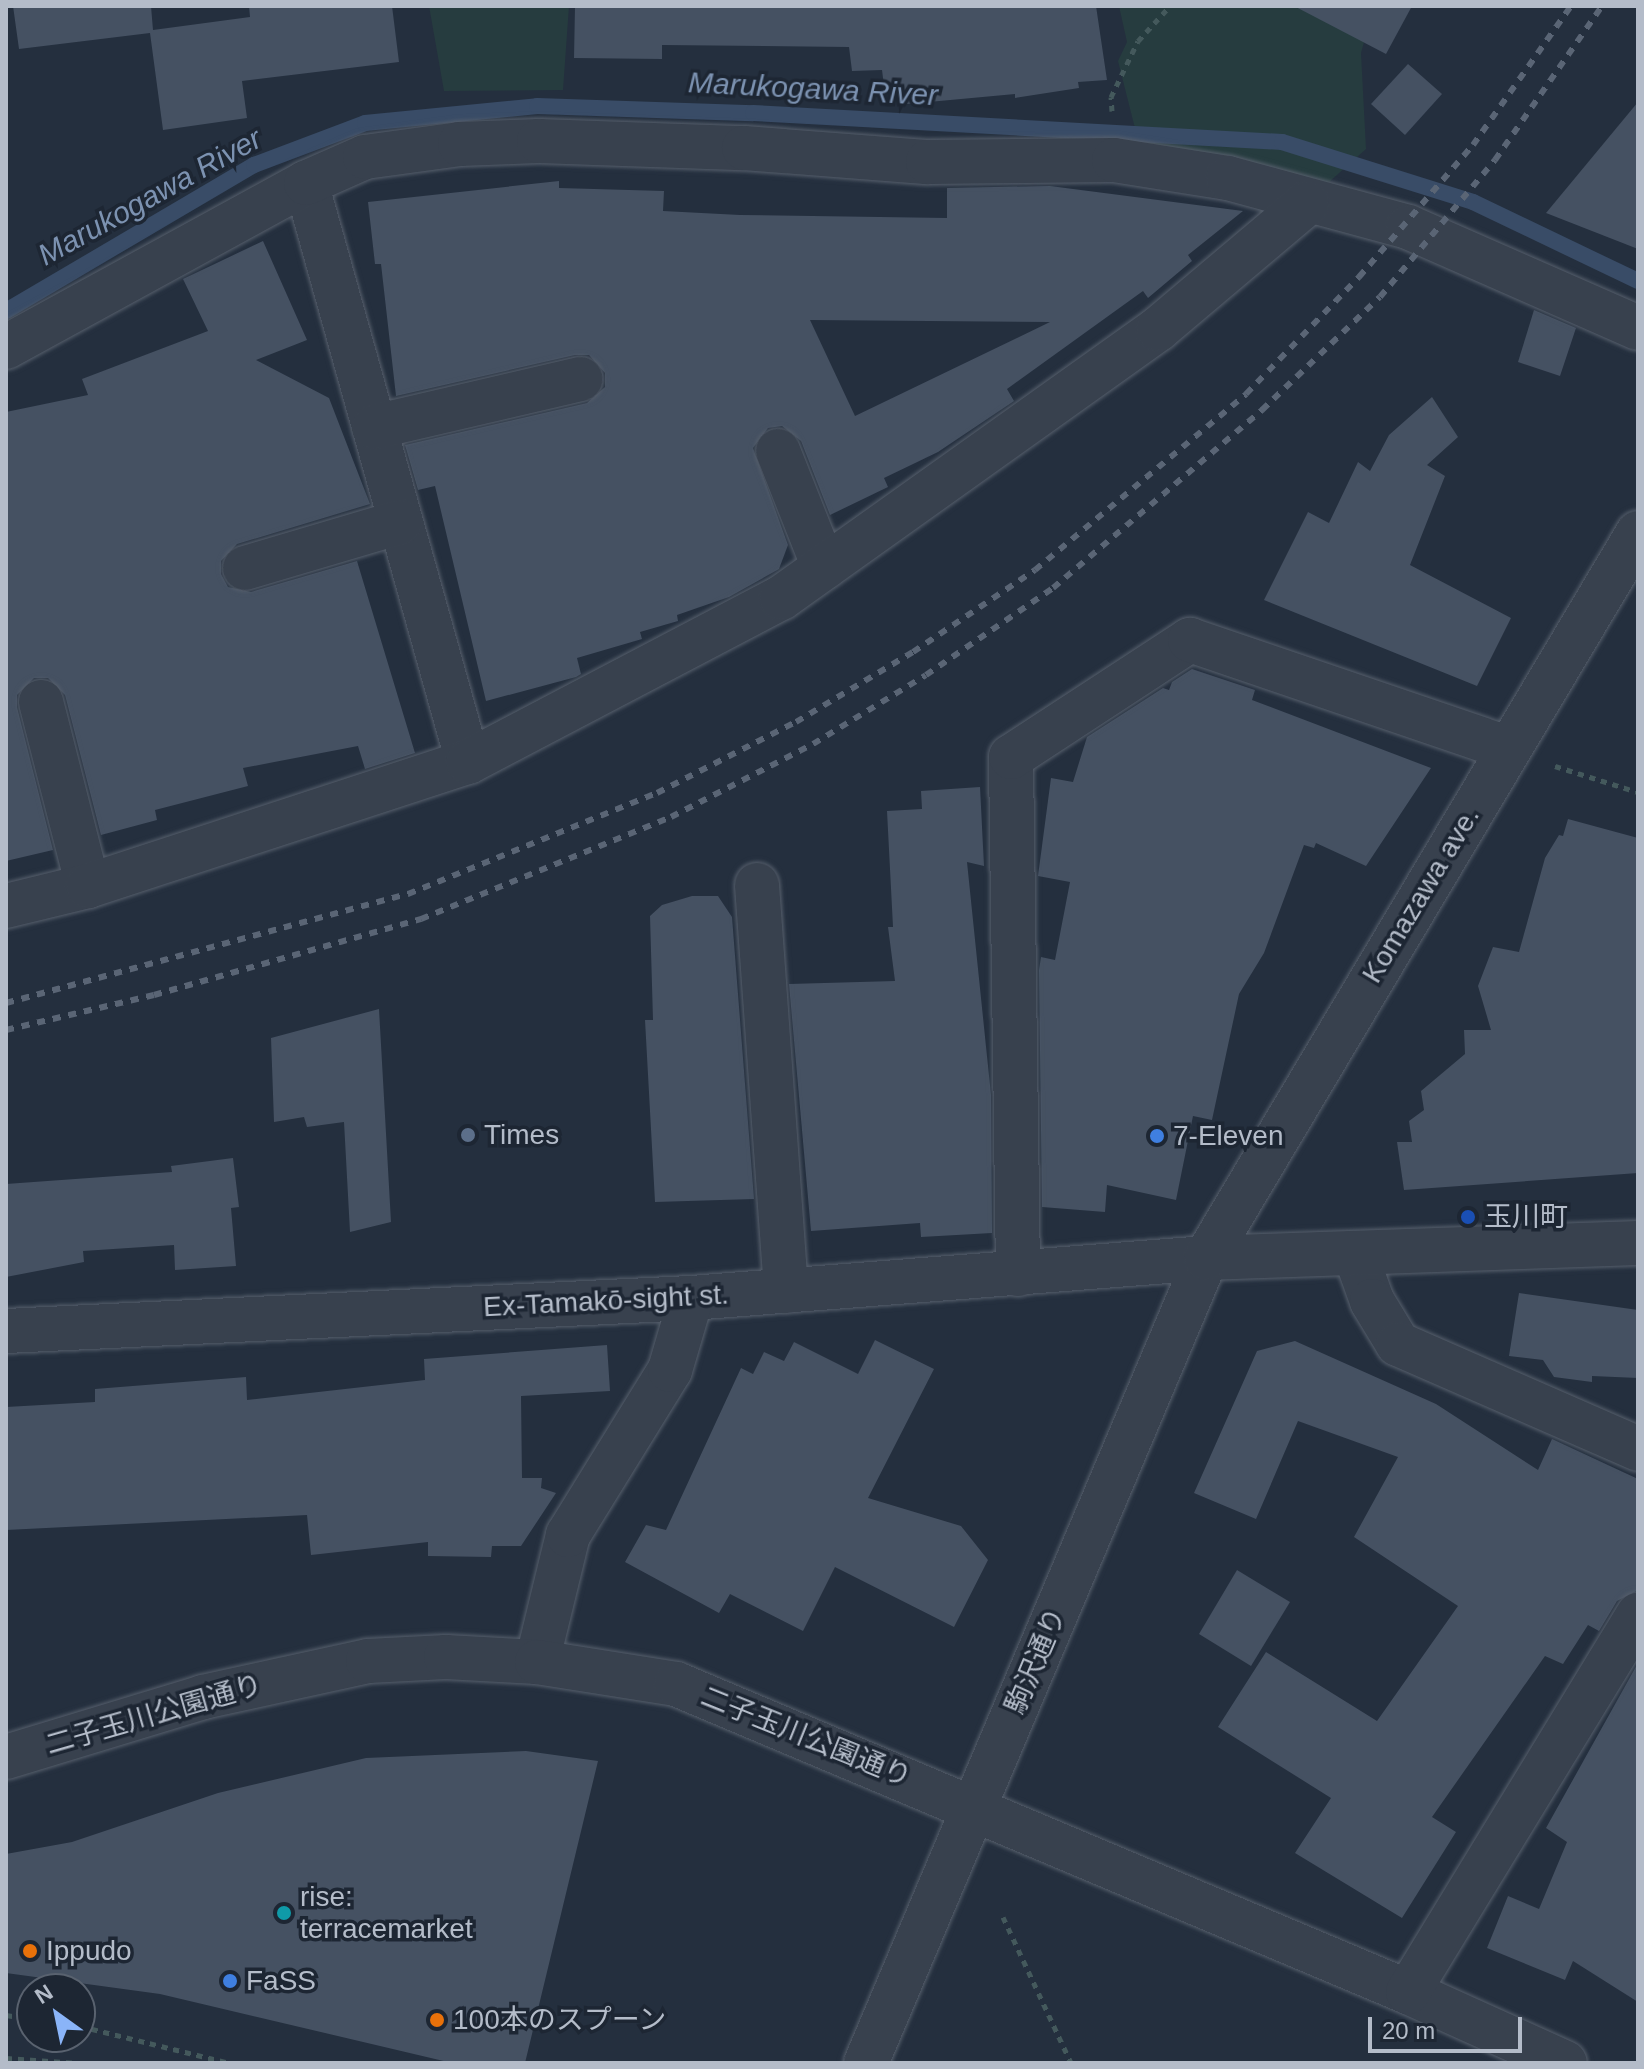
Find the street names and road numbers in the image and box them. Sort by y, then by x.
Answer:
street label: Komazawa ave. [1355,801,1487,989]
street label: Ex-Tamakō-sight st. [482,1278,730,1324]
street label: 駒沢通り [999,1603,1073,1719]
street label: 二子玉川公園通り [42,1668,266,1762]
street label: 二子玉川公園通り [696,1679,916,1795]

